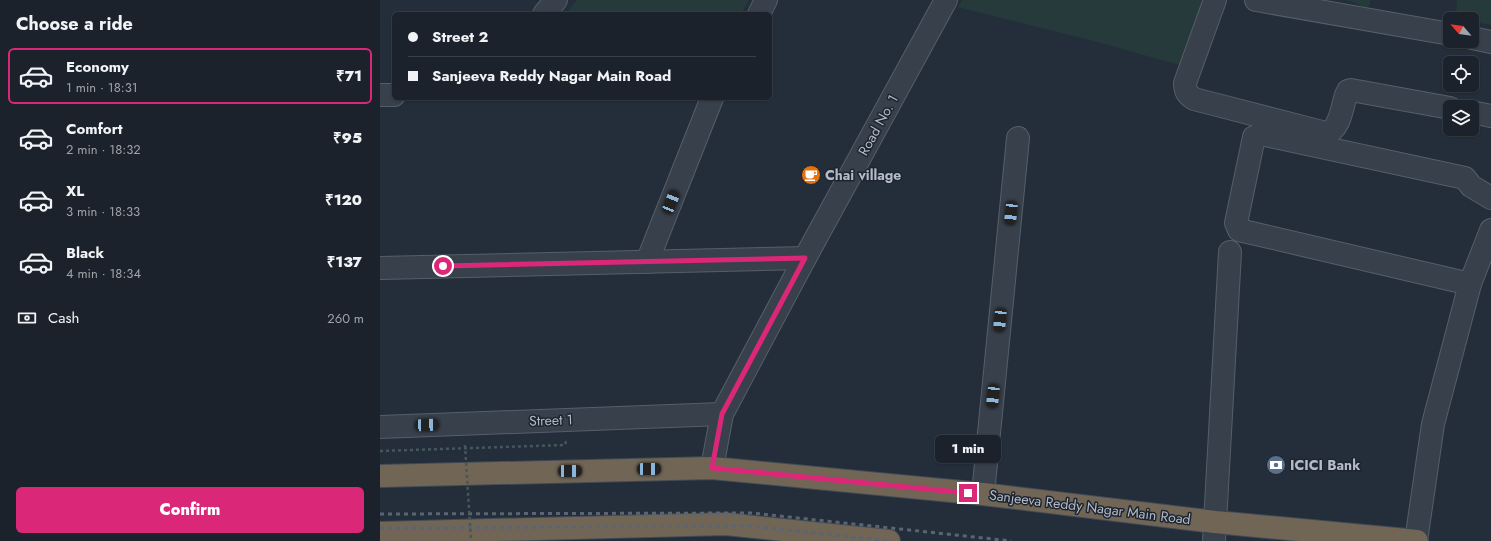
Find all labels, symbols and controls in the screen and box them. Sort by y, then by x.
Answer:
text: Choose a ride [16,11,133,37]
north arrow [1443,12,1479,48]
map controls [1443,12,1479,136]
text: Street 2 [432,26,488,48]
text: Economy [66,56,129,78]
button: locate [1443,56,1479,92]
icon: car [18,58,54,94]
text: ₹71 [336,65,362,87]
text: Sanjeeva Reddy Nagar Main Road [432,65,671,87]
text: 1 min · 18:31 [66,78,138,97]
street label: Road No. 1 [853,91,903,159]
button: layers [1443,100,1479,136]
text: Comfort [66,118,123,140]
icon: car [18,120,54,156]
text: ₹95 [333,127,362,149]
text: 2 min · 18:32 [66,140,141,159]
cafe icon: Chai village [800,164,822,186]
place label: Chai village [825,165,901,185]
text: XL [66,180,84,202]
icon: car [18,182,54,218]
text: ₹120 [325,189,362,211]
car [661,189,681,215]
car [1004,200,1018,226]
text: 3 min · 18:33 [66,202,140,221]
text: Black [66,242,104,264]
icon: car [18,244,54,280]
text: ₹137 [327,251,362,273]
route start [434,257,452,275]
text: 4 min · 18:34 [66,264,141,283]
icon: cash [16,307,38,329]
text: Cash [48,307,79,329]
car [993,307,1007,333]
text: 260 m [327,309,364,328]
car [986,383,1000,409]
street label: Street 1 [529,409,573,431]
car [415,419,439,431]
callout: 1 min [935,435,1001,463]
text: 1 min [952,439,984,458]
bank icon: ICICI Bank [1265,454,1287,476]
place label: ICICI Bank [1290,455,1360,475]
car [637,463,661,475]
car [558,465,582,477]
route end [959,484,977,502]
street label: Sanjeeva Reddy Nagar Main Road [988,485,1192,529]
button: Confirm [16,487,364,533]

